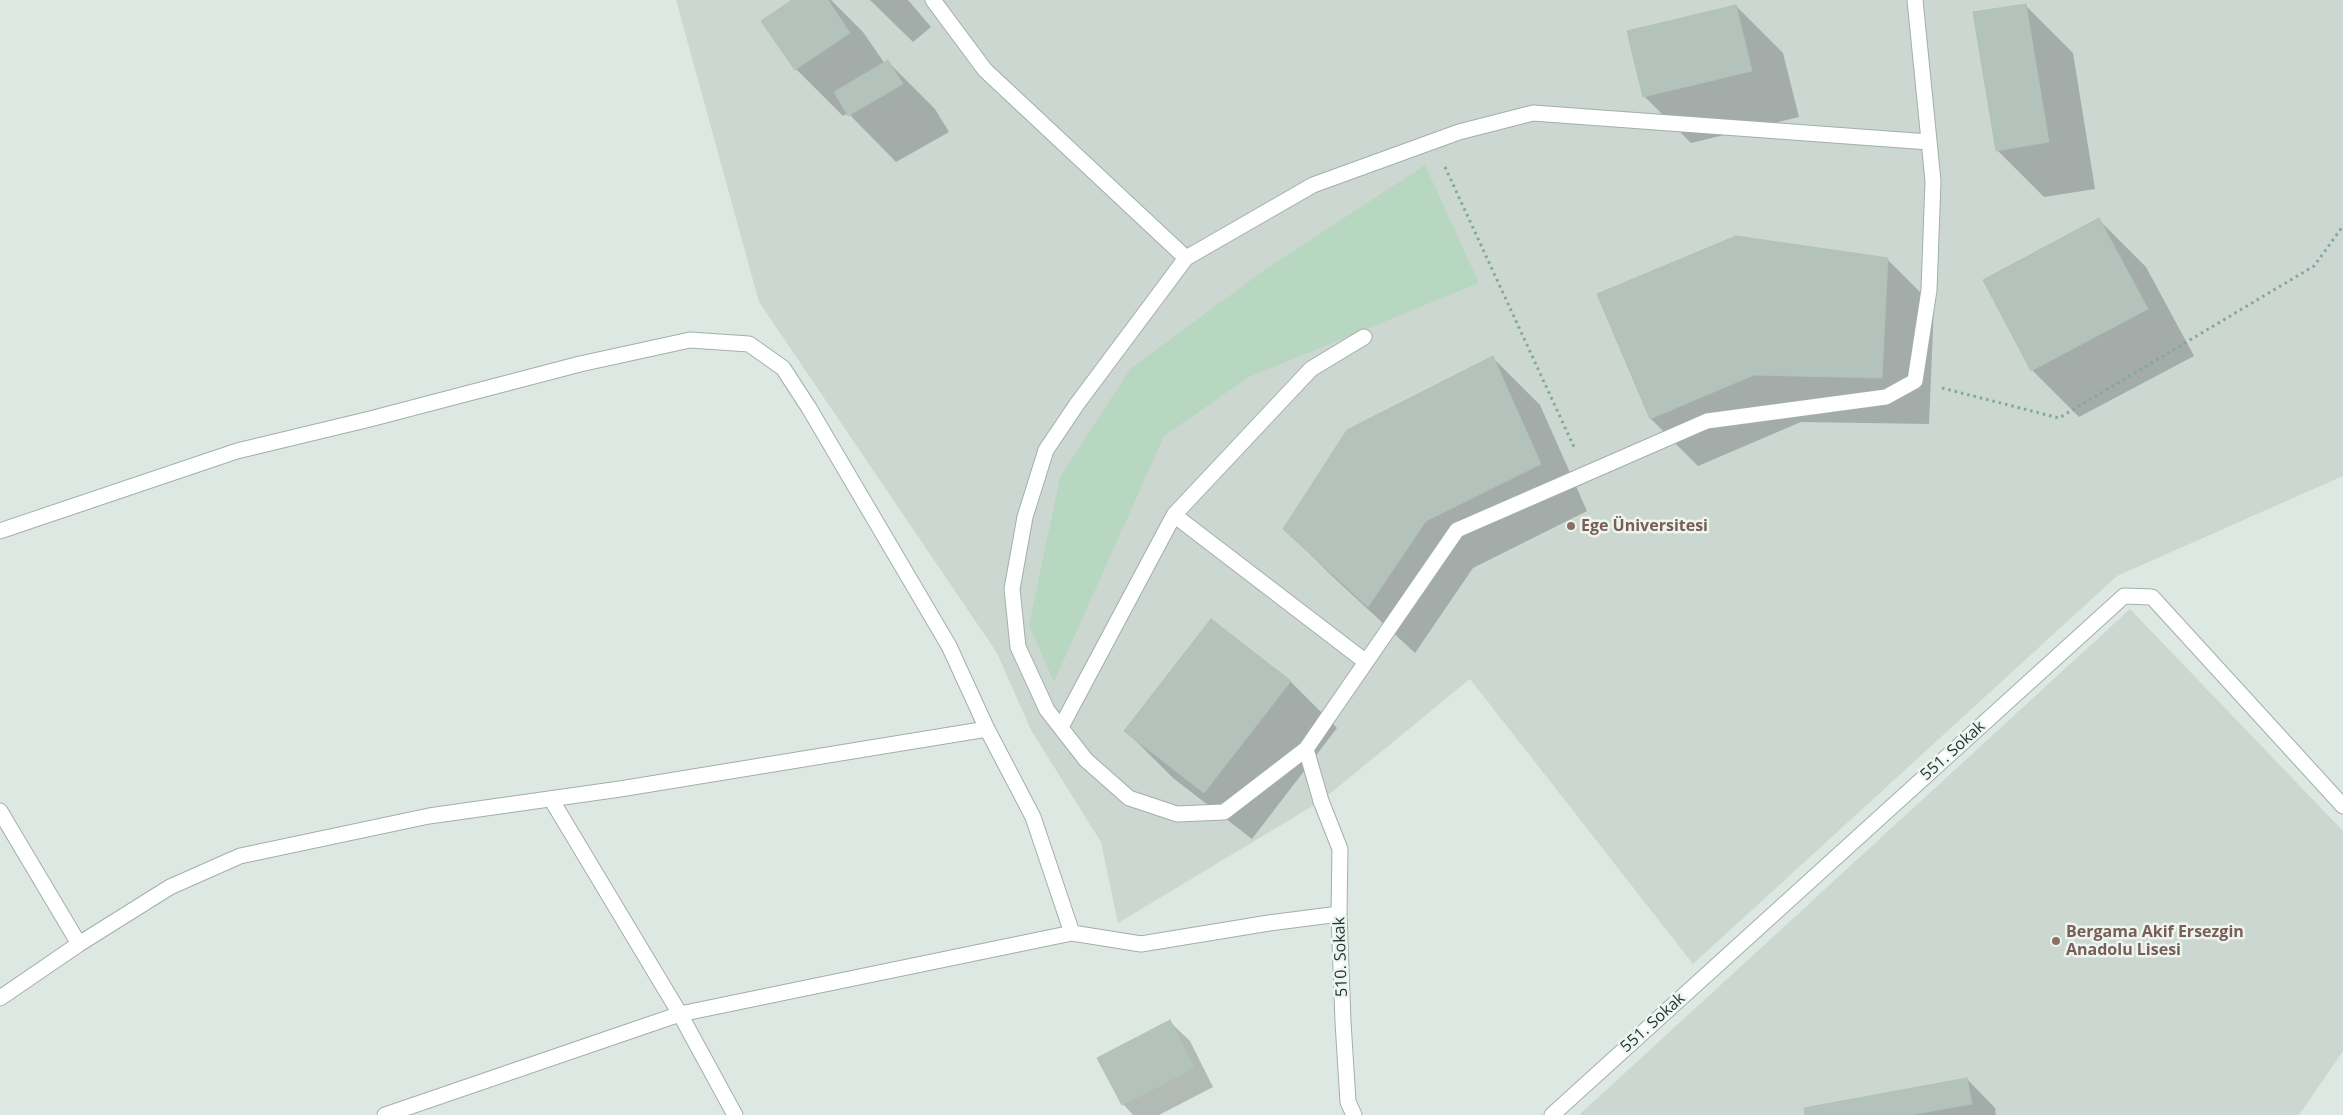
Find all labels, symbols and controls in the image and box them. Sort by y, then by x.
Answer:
place label: Ege Üniversitesi [1581,516,1708,536]
marker: Ege Üniversitesi [1565,520,1577,532]
street label: 551. Sokak [1917,717,1989,785]
street label: 510. Sokak [1330,917,1352,997]
place label: Bergama Akif Ersezgin Anadolu Lisesi [2066,922,2244,960]
marker: Bergama Akif Ersezgin Anadolu Lisesi [2050,935,2062,947]
street label: 551. Sokak [1617,989,1689,1057]

